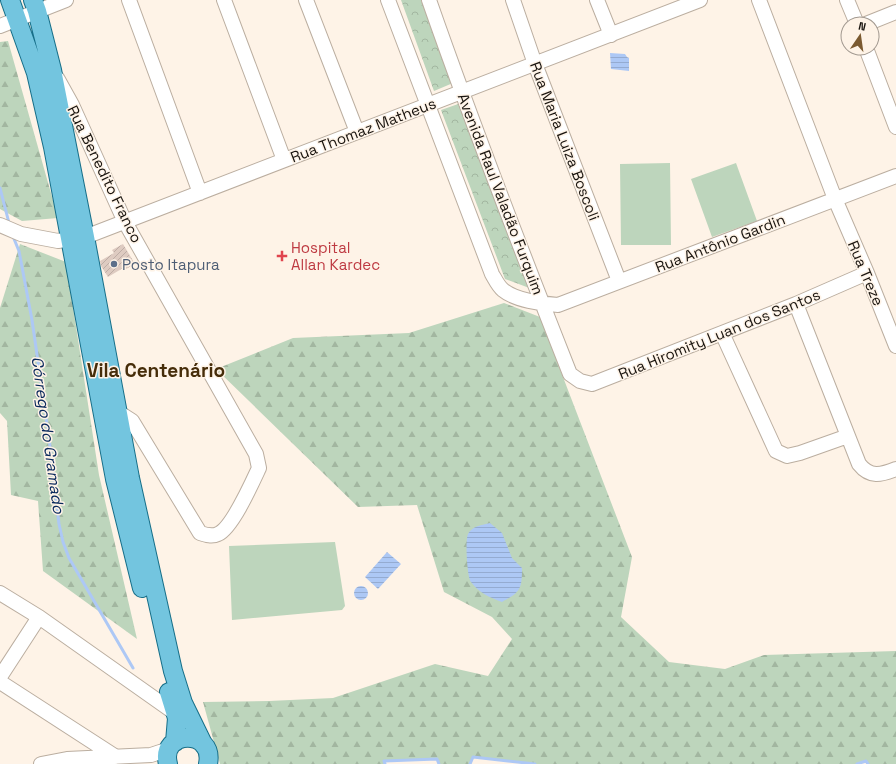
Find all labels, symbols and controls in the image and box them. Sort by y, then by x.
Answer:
north arrow [840,16,880,56]
text: N [857,19,867,34]
street label: Rua Maria Luiza Boscoli [526,59,604,223]
street label: Avenida Raul Valadão Furquim [454,91,548,297]
street label: Rua Thomaz Matheus [288,93,439,167]
street label: Rua Benedito Franco [63,102,147,246]
street label: Rua Antônio Gardin [652,209,788,277]
place label: Hospital Allan Kardec [291,238,380,274]
street label: Rua Treze [844,238,888,308]
marker: Hospital Allan Kardec [276,250,288,262]
place label: Posto Itapura [122,255,220,274]
marker: Posto Itapura [109,259,119,269]
street label: Rua Hiromity Luan dos Santos [615,285,823,383]
water label: Córrego do Gramado [27,355,70,516]
district label: Vila Centenário [87,358,225,383]

